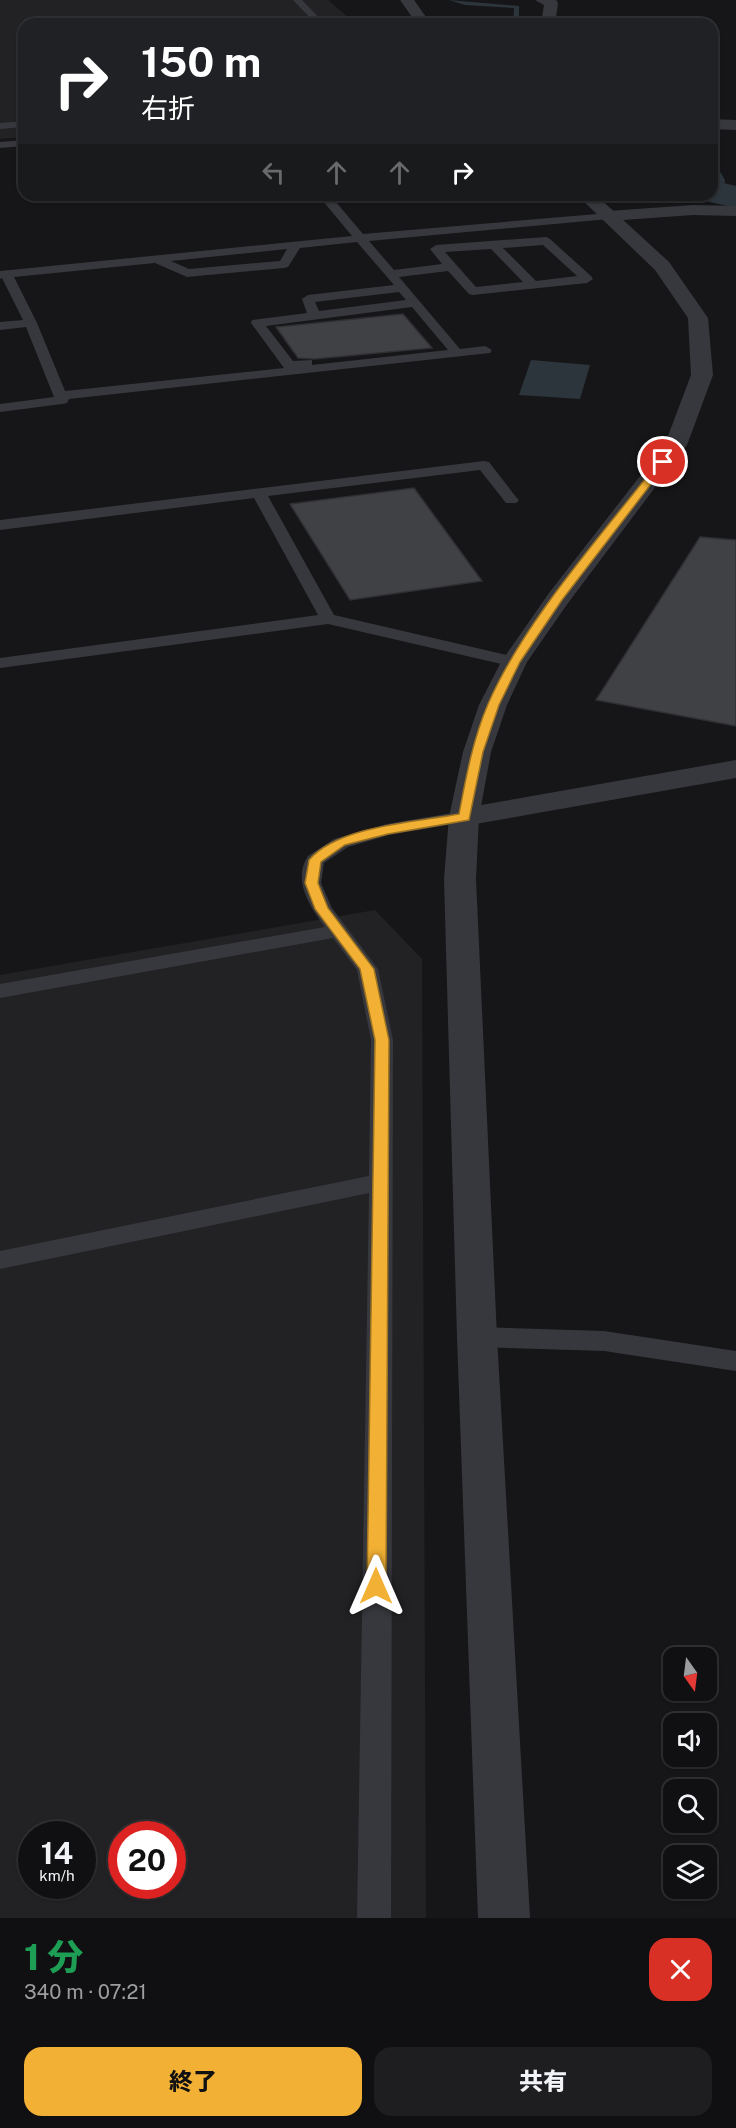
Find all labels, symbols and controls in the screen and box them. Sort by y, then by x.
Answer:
text: 150 m [141,37,261,86]
icon: right [42,42,120,120]
text: 右折 [141,92,195,124]
icon: left [257,156,290,189]
icon: ahead [320,156,353,189]
icon: ahead [383,156,416,189]
icon: right [446,156,479,189]
pin [637,436,688,487]
icon: arrive [646,445,679,478]
position arrow [344,1554,408,1618]
north arrow [663,1647,717,1701]
map controls [663,1647,717,1899]
button: sound [663,1713,717,1767]
button: search [663,1779,717,1833]
speed limit sign: 20 [108,1821,186,1899]
text: 14 [41,1835,73,1871]
button: layers [663,1845,717,1899]
text: km/h [39,1867,75,1884]
text: 1 分 [24,1936,84,1978]
button: close [649,1938,712,2001]
text: 340 m · 07:21 [24,1980,147,2004]
button: 終了 [24,2047,362,2116]
button: 共有 [374,2047,712,2116]

